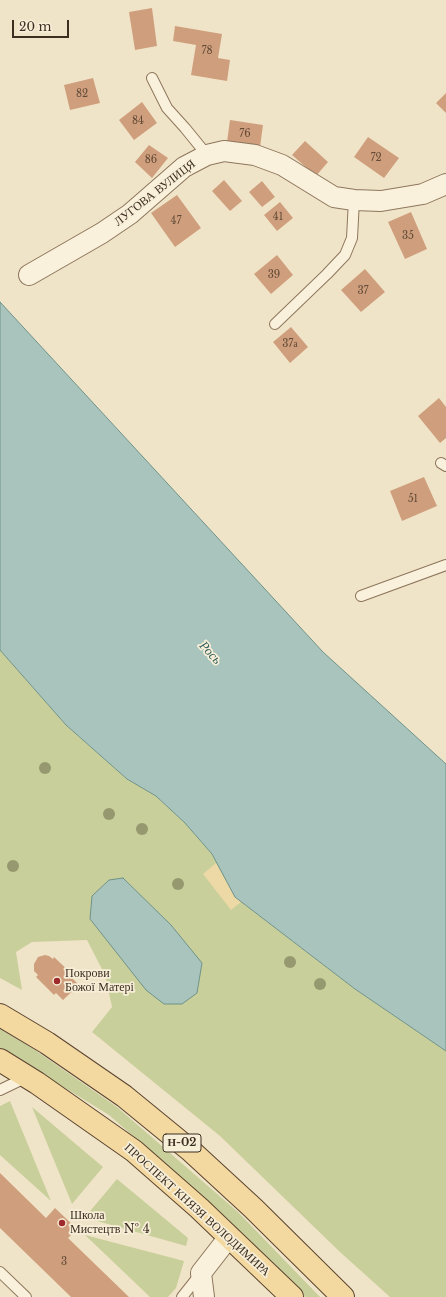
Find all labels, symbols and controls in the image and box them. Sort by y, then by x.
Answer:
scale bar [14,12,71,38]
text: 20 m [19,19,51,34]
house number: 78 [201,45,213,57]
house number: 82 [76,88,88,100]
house number: 84 [132,115,144,127]
house number: 76 [239,128,251,140]
house number: 72 [370,152,382,164]
house number: 86 [145,154,157,166]
street label: ЛУГОВА ВУЛИЦЯ [112,157,198,229]
house number: 41 [273,211,283,223]
house number: 47 [171,215,181,227]
house number: 35 [402,230,414,242]
house number: 39 [268,269,280,281]
house number: 37 [357,285,369,297]
house number: 37а [282,338,298,350]
house number: 51 [408,493,418,505]
water label: Рось [196,638,224,668]
place label: Покрови Божої Матері [65,967,134,995]
marker: Покрови Божої Матері [52,976,62,986]
road number: Н-02 [163,1134,201,1152]
street label: ПРОСПЕКТ КНЯЗЯ ВОЛОДИМИРА [121,1141,273,1279]
place label: Школа Мистецтв № 4 [70,1209,150,1237]
marker: Школа Мистецтв № 4 [57,1218,67,1228]
house number: 3 [61,1256,67,1268]

